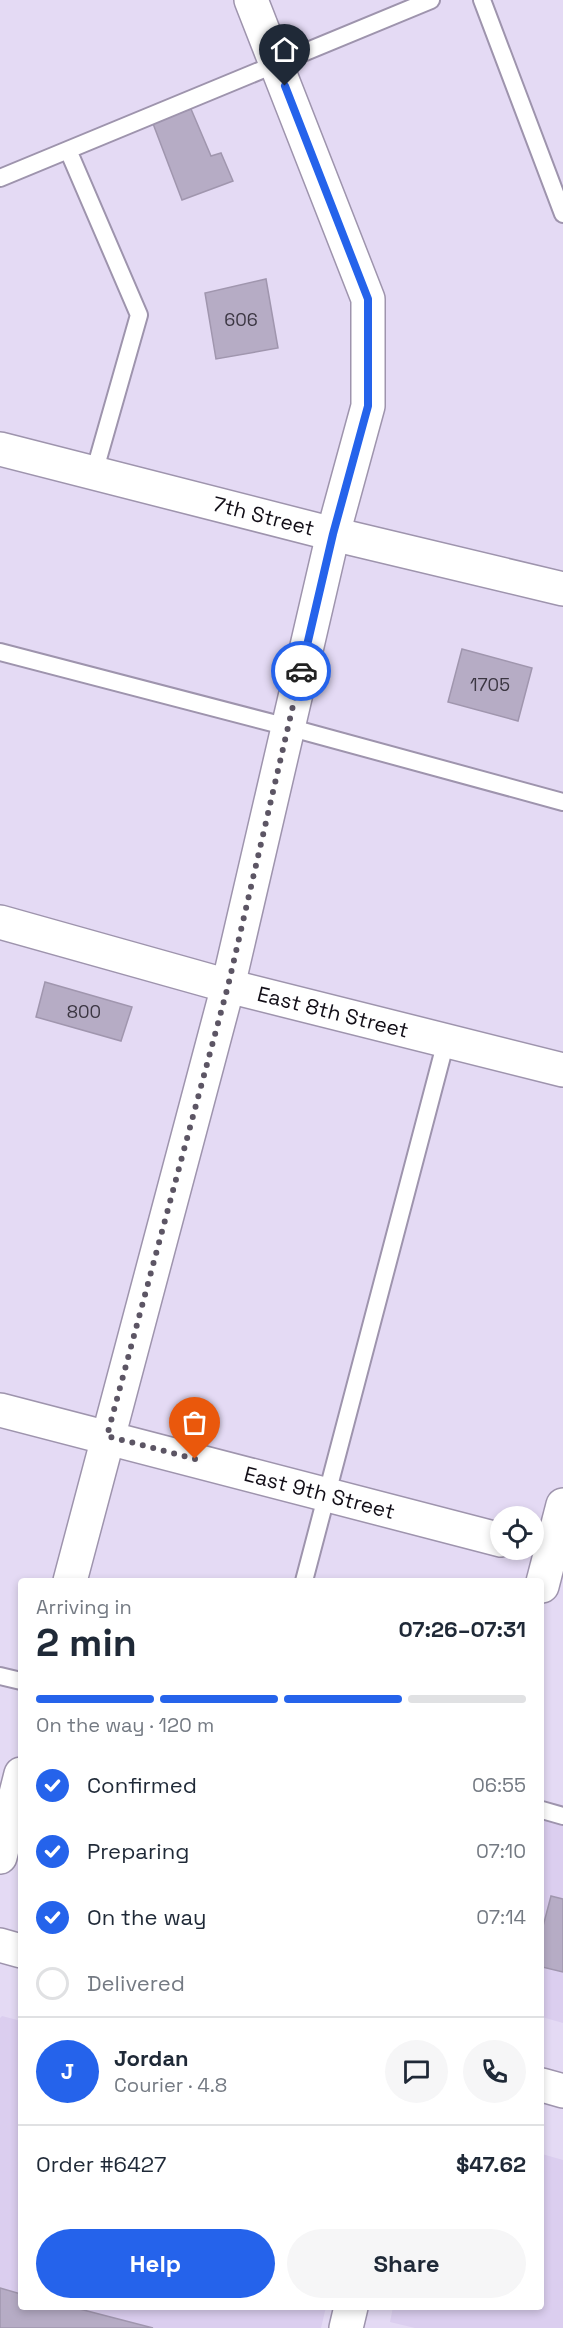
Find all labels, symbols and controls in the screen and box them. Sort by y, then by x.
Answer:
pin [259,24,310,86]
icon: home [268,33,301,66]
house number: 606 [224,308,258,331]
street label: 7th Street [210,490,317,542]
courier [271,641,331,701]
icon: car [285,655,318,688]
house number: 1705 [470,673,510,696]
street label: East 8th Street [255,980,412,1044]
house number: 800 [67,1000,101,1023]
pin [169,1397,220,1459]
icon: bag [178,1406,211,1439]
street label: East 9th Street [241,1460,398,1525]
map controls [490,1506,544,1560]
button: locate [490,1506,544,1560]
text: Arriving in [36,1594,132,1620]
text: 07:26–07:31 [398,1615,526,1643]
text: 2 min [36,1618,137,1667]
text: On the way · 120 m [36,1712,214,1738]
icon: check [36,1769,69,1802]
text: Confirmed [87,1771,197,1799]
text: 06:55 [472,1772,526,1798]
icon: check [36,1835,69,1868]
text: Preparing [87,1837,189,1865]
text: 07:10 [476,1838,526,1864]
icon: check [36,1901,69,1934]
text: On the way [87,1903,206,1931]
text: 07:14 [476,1904,526,1930]
text: Delivered [87,1969,185,1997]
button: chat [385,2040,448,2103]
button: phone [463,2040,526,2103]
text: Jordan [114,2044,189,2072]
text: J [61,2057,74,2085]
text: Courier · 4.8 [114,2072,227,2098]
text: Order #6427 [36,2150,166,2178]
text: $47.62 [456,2150,526,2178]
button: Help [36,2229,275,2298]
button: Share [287,2229,526,2298]

